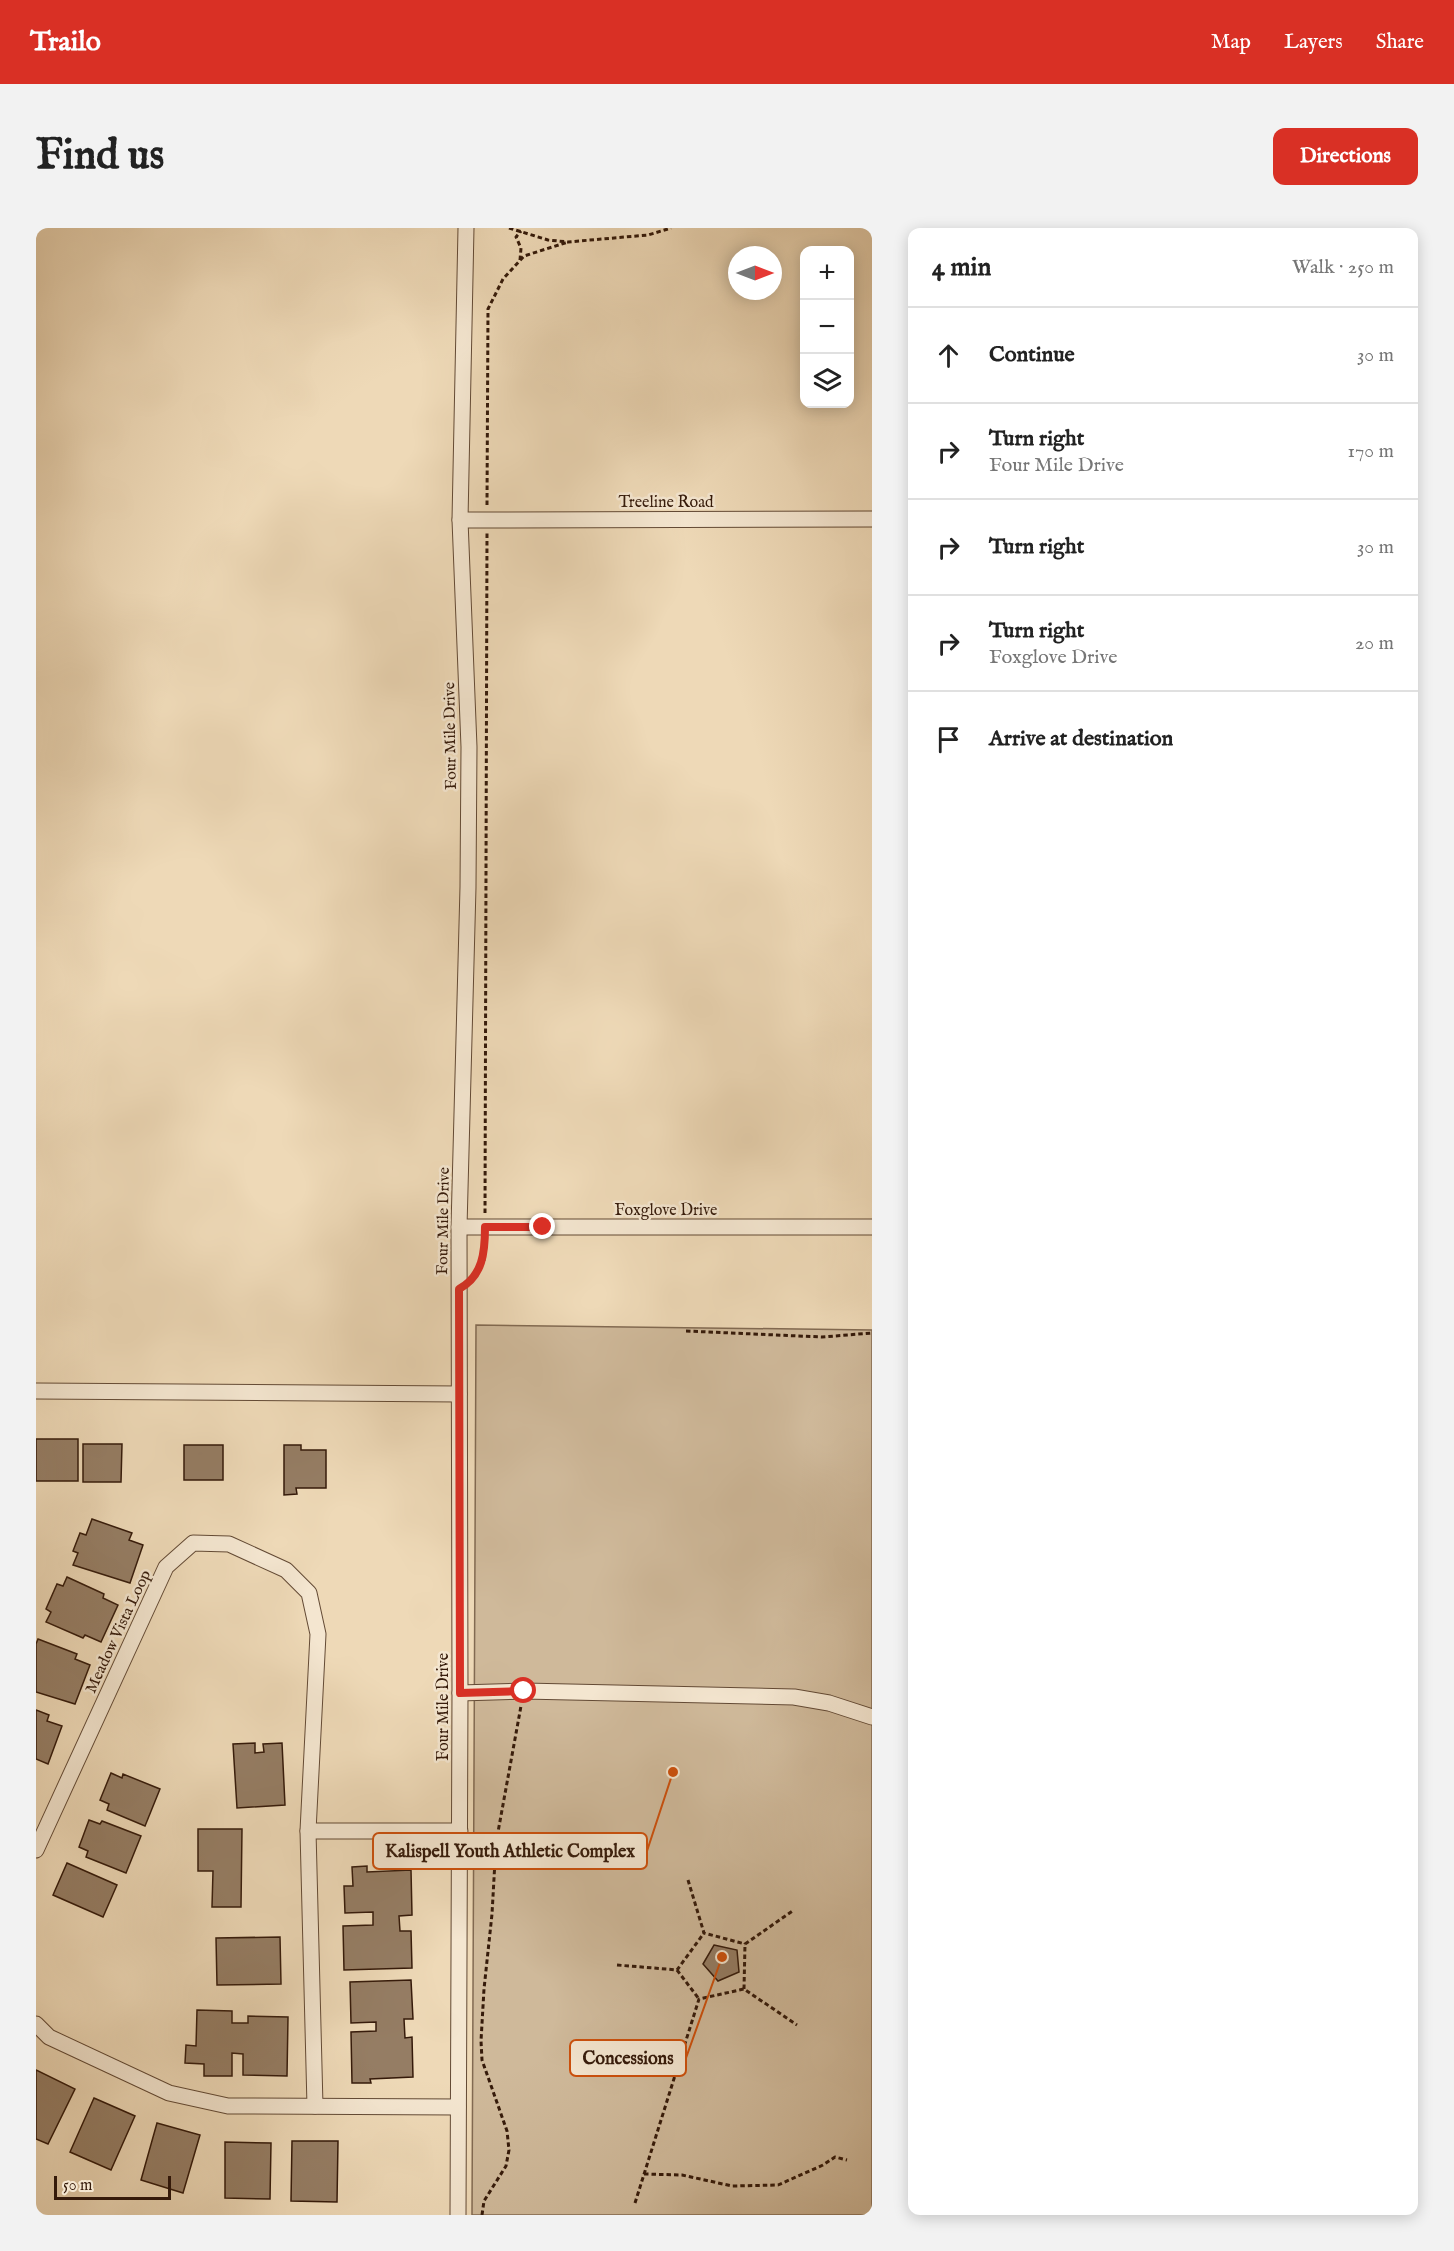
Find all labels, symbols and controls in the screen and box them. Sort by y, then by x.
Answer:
text: Trailo [30,25,101,60]
text: Map [1211,29,1251,56]
text: Layers [1284,29,1343,56]
text: Share [1376,29,1424,56]
button: Directions [1273,128,1418,185]
text: Find us [36,130,164,183]
north arrow [728,246,782,300]
map controls [800,246,854,408]
button: + [800,246,854,300]
text: 4 min [932,251,991,284]
text: Walk · 250 m [1292,255,1394,280]
button: − [800,300,854,354]
icon: ahead [932,339,965,372]
text: Continue [989,341,1075,369]
text: 30 m [1357,343,1394,368]
button: layers [800,354,854,408]
text: Turn right [989,425,1084,453]
icon: right [932,435,965,468]
text: 170 m [1348,439,1394,464]
text: Four Mile Drive [989,453,1124,478]
street label: Treeline Road [618,493,714,513]
icon: right [932,531,965,564]
text: Turn right [989,533,1084,561]
text: 30 m [1357,535,1394,560]
text: Turn right [989,617,1084,645]
icon: right [932,627,965,660]
text: 20 m [1355,631,1394,656]
text: Foxglove Drive [989,645,1118,670]
street label: Four Mile Drive [440,682,462,790]
icon: arrive [932,723,965,756]
text: Arrive at destination [989,725,1173,753]
street label: Four Mile Drive [433,1167,455,1275]
street label: Foxglove Drive [615,1201,717,1221]
route end [529,1213,555,1239]
street label: Meadow Vista Loop [81,1567,156,1697]
street label: Four Mile Drive [434,1653,454,1761]
route start [510,1677,536,1703]
callout: Kalispell Youth Athletic Complex [373,1833,647,1869]
text: Kalispell Youth Athletic Complex [385,1841,635,1864]
callout: Concessions [570,2040,686,2076]
text: Concessions [582,2048,674,2071]
scale bar [54,2173,171,2200]
text: 50 m [63,2176,92,2196]

